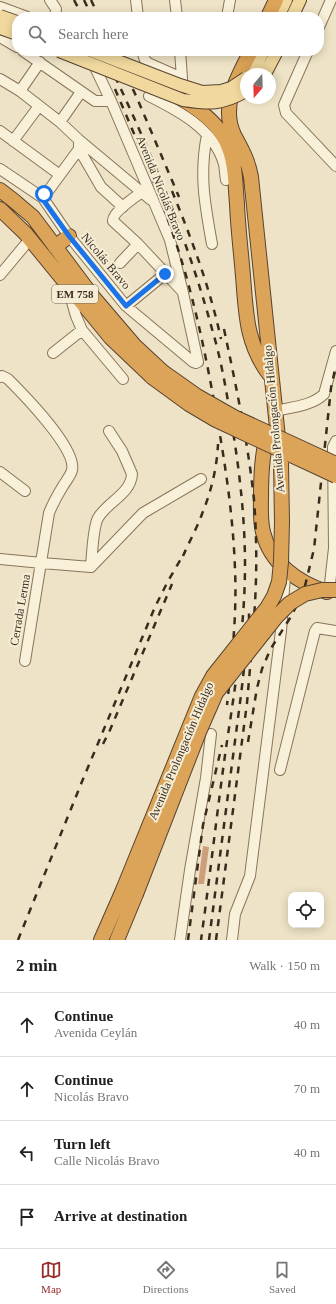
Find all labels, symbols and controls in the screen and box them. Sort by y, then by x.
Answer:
search box [12,12,324,56]
icon: search [26,23,48,45]
text: Search here [58,26,128,42]
north arrow [240,68,276,104]
street label: Avenida Nicolás Bravo [134,134,188,242]
route start [35,185,53,203]
street label: Nicolás Bravo [78,230,134,292]
route end [156,265,174,283]
road number: EM 758 [52,285,98,303]
street label: Avenida Prolongación Hidalgo [261,344,287,494]
street label: Cerrada Lerma [7,573,33,647]
street label: Avenida Prolongación Hidalgo [146,680,216,822]
map controls [288,892,324,928]
button: locate [288,892,324,928]
text: 2 min [16,956,57,975]
text: Walk · 150 m [249,958,320,973]
text: Continue [54,1008,113,1024]
icon: ahead [16,1014,38,1036]
text: 40 m [294,1017,320,1032]
text: Avenida Ceylán [54,1025,137,1040]
text: Continue [54,1072,113,1088]
icon: ahead [16,1078,38,1100]
text: 70 m [294,1081,320,1096]
text: Nicolás Bravo [54,1089,129,1104]
text: Turn left [54,1136,111,1152]
icon: left [16,1142,38,1164]
text: 40 m [294,1145,320,1160]
text: Calle Nicolás Bravo [54,1153,159,1168]
icon: arrive [16,1206,38,1228]
text: Arrive at destination [54,1208,187,1224]
tab: Map [40,1259,62,1295]
tab: Directions [143,1259,188,1295]
tab: Saved [269,1259,296,1295]

